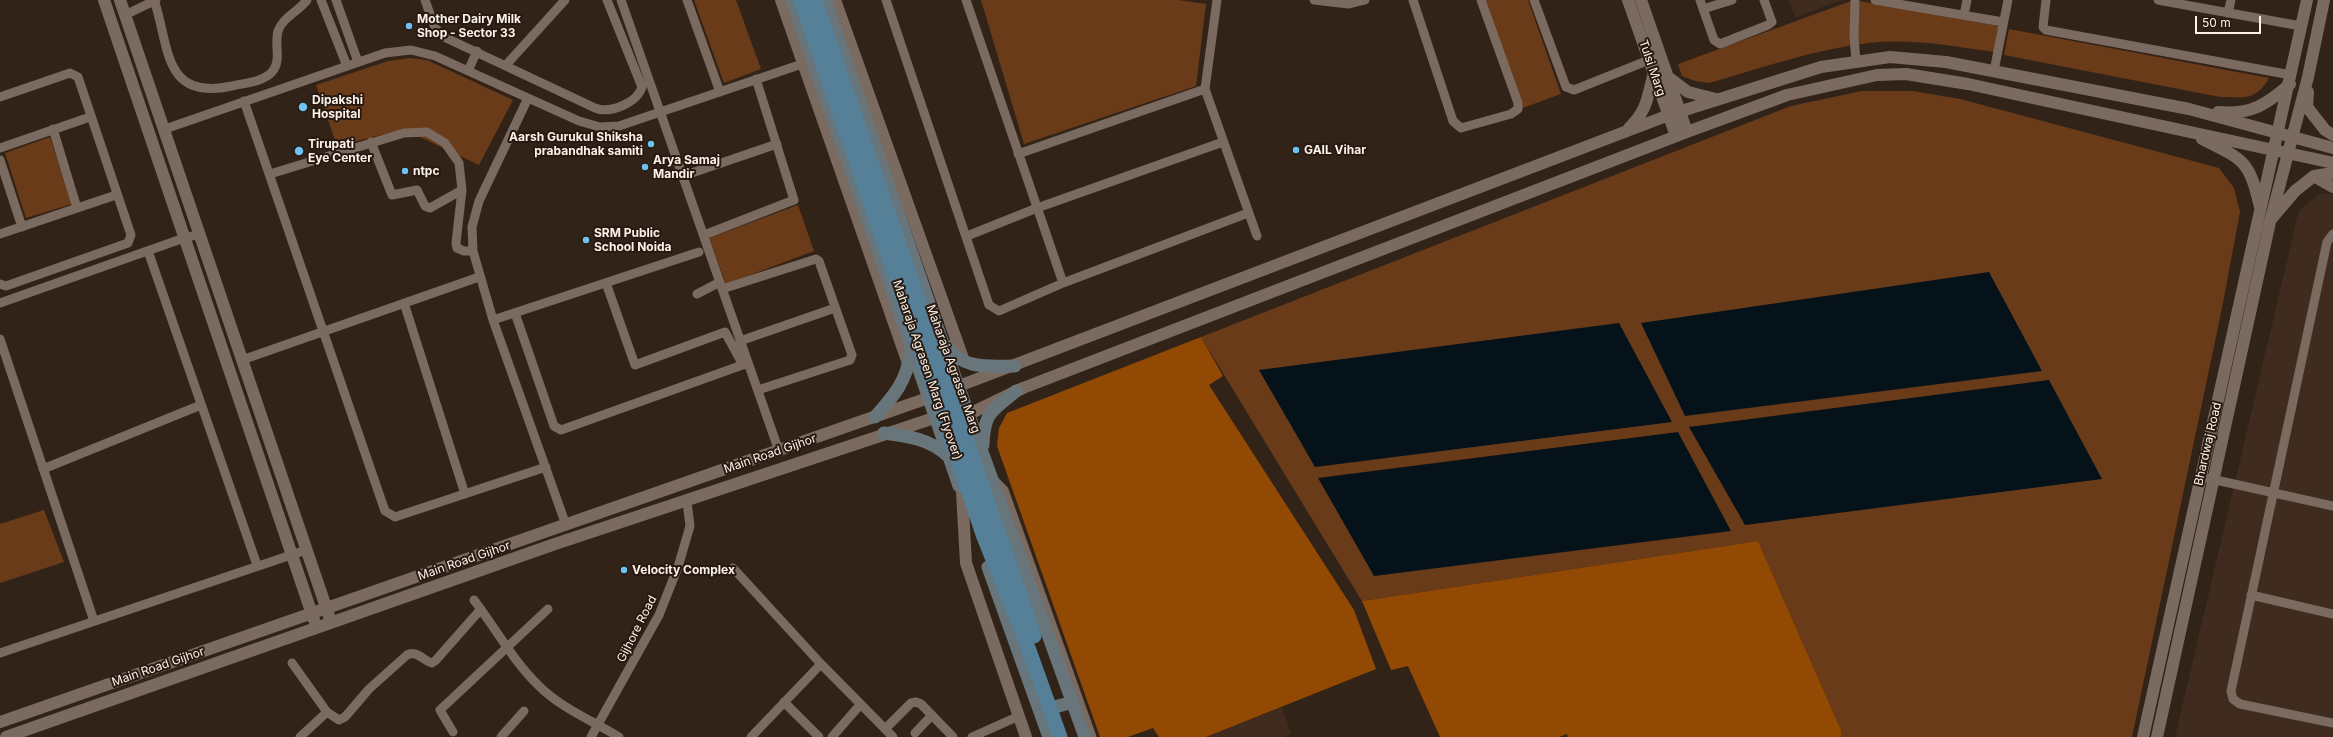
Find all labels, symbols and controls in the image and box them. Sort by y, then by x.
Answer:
scale bar [2197,8,2263,34]
place label: Mother Dairy Milk Shop - Sector 33 [417,12,521,40]
text: 50 m [2202,15,2231,30]
marker: Mother Dairy Milk Shop - Sector 33 [404,21,414,31]
street label: Tulsi Marg [1636,38,1668,98]
place label: Dipakshi Hospital [312,93,363,121]
marker: Dipakshi Hospital [297,101,309,113]
place label: Aarsh Gurukul Shiksha prabandhak samiti [509,130,643,158]
place label: Tirupati Eye Center [308,137,372,165]
marker: Aarsh Gurukul Shiksha prabandhak samiti [646,139,656,149]
place label: GAIL Vihar [1304,143,1366,157]
marker: Tirupati Eye Center [293,145,305,157]
marker: GAIL Vihar [1291,145,1301,155]
place label: Arya Samaj Mandir [653,153,720,181]
marker: Arya Samaj Mandir [640,162,650,172]
place label: ntpc [413,164,439,178]
marker: ntpc [400,166,410,176]
place label: SRM Public School Noida [594,226,671,254]
marker: SRM Public School Noida [581,235,591,245]
street label: Maharaja Agrasen Marg (Flyover) [889,278,965,462]
street label: Maharaja Agrasen Marg [923,303,983,435]
street label: Bhardwaj Road [2191,401,2225,487]
street label: Main Road Gijhor [722,431,818,477]
street label: Main Road Gijhor [416,538,512,584]
place label: Velocity Complex [632,563,735,577]
marker: Velocity Complex [619,565,629,575]
street label: Gijhore Road [614,593,660,665]
street label: Main Road Gijhor [110,644,206,690]

